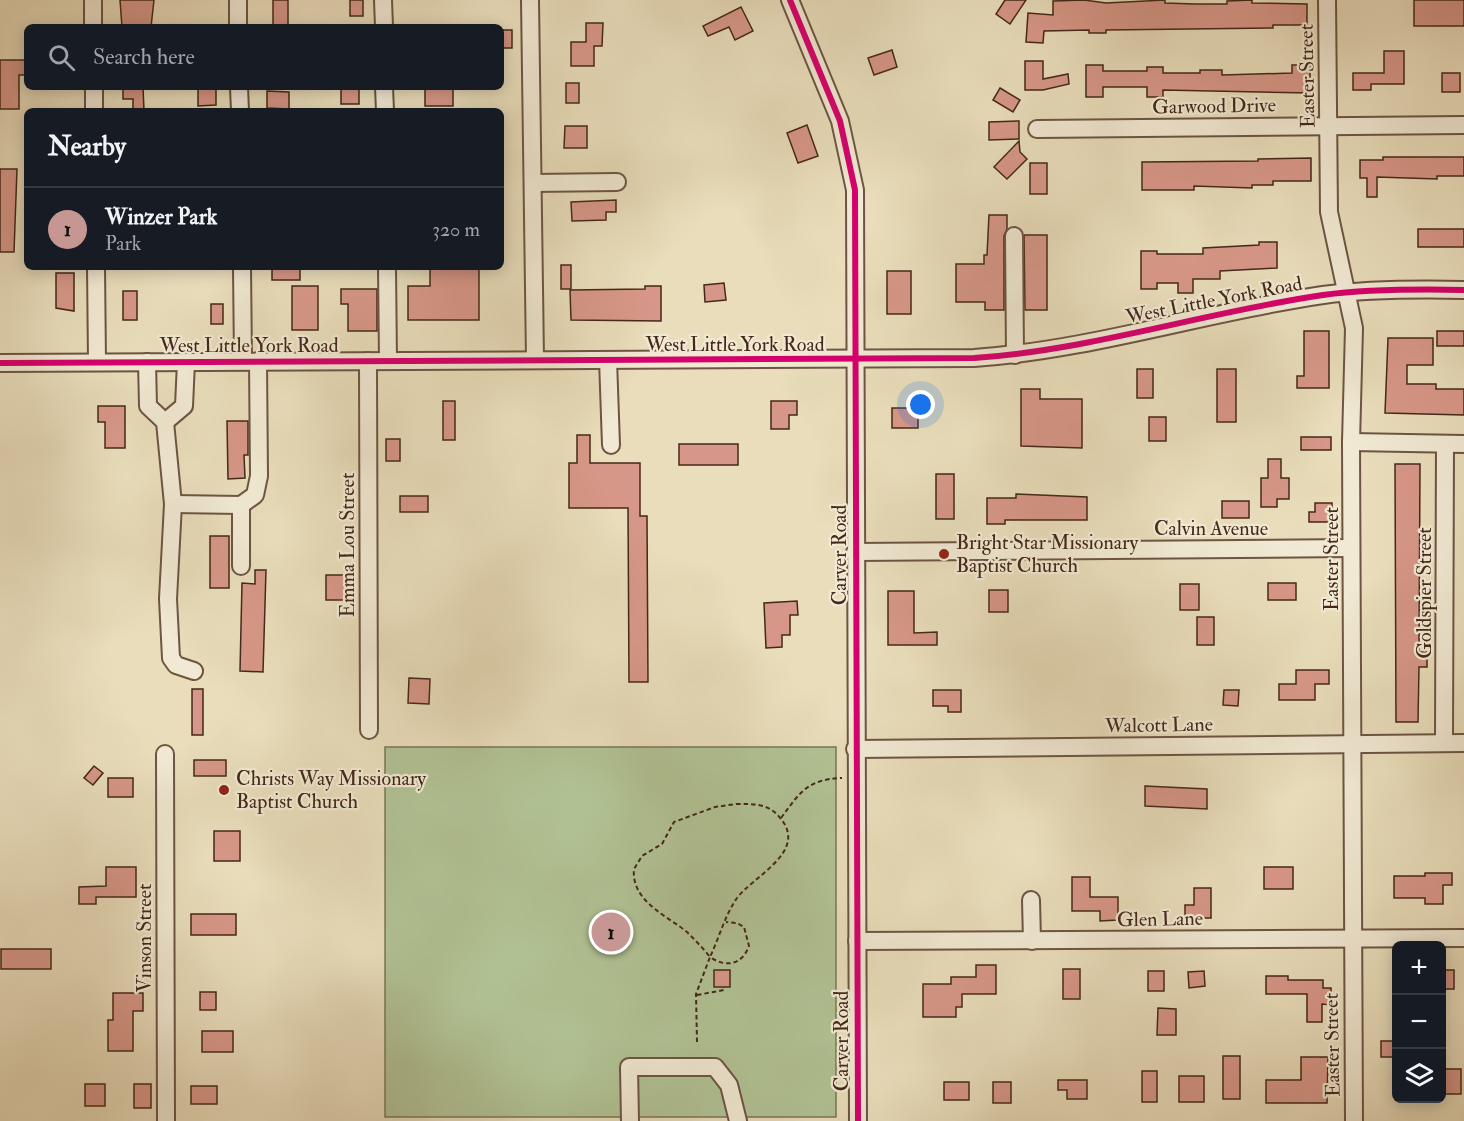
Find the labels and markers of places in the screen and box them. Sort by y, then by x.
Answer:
place label: Bright Star Missionary Baptist Church [956,530,1139,579]
marker: Bright Star Missionary Baptist Church [937,547,951,561]
place label: Christs Way Missionary Baptist Church [236,766,427,815]
marker: Christs Way Missionary Baptist Church [217,783,231,797]
pin: 1 [592,910,630,954]

